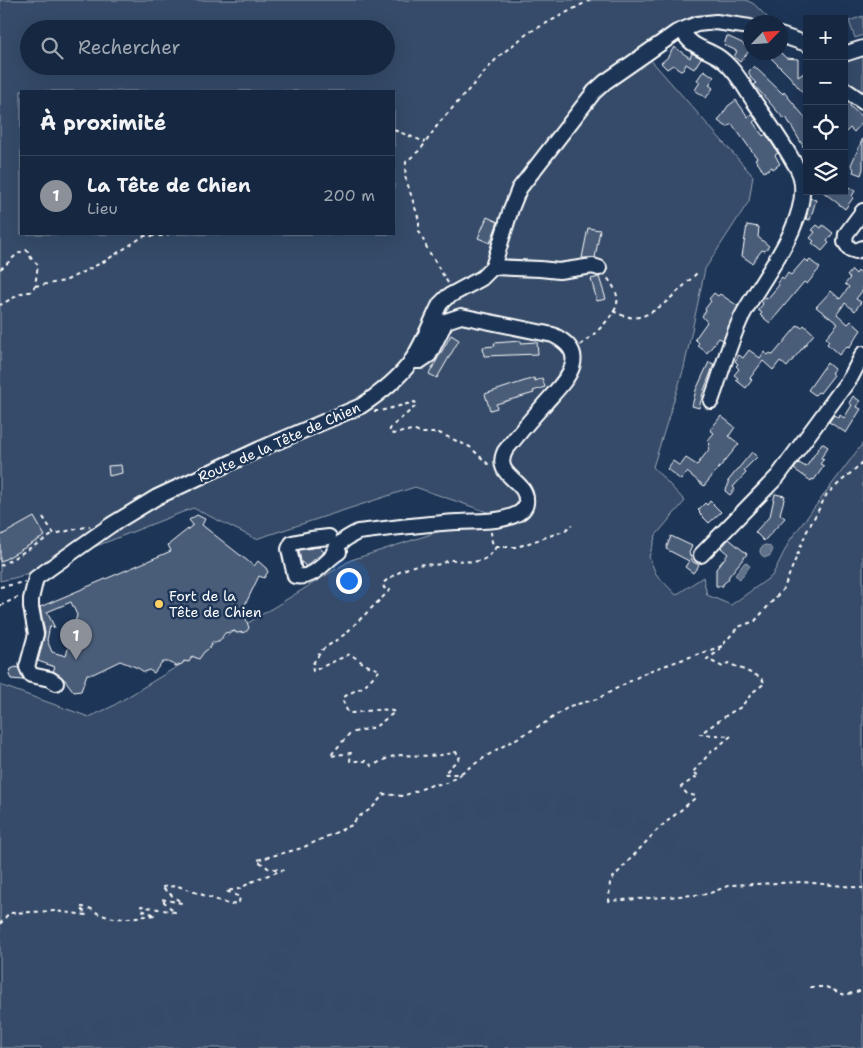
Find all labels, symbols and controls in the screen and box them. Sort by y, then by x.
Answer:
north arrow [743,15,788,60]
map controls [803,15,848,195]
button: + [803,15,848,60]
search box [20,20,395,75]
icon: search [38,34,66,62]
text: Rechercher [78,35,181,60]
button: − [803,60,848,105]
button: locate [803,105,848,150]
text: À proximité [40,109,166,137]
button: layers [803,150,848,195]
text: La Tête de Chien [87,173,251,198]
text: 1 [52,185,60,206]
text: 200 m [323,185,375,206]
text: Lieu [87,198,118,219]
street label: Route de la Tête de Chien [195,398,363,486]
your location [336,568,362,594]
place label: Fort de la Tête de Chien [169,587,262,621]
marker: Fort de la Tête de Chien [153,598,165,610]
pin: 1 [60,619,92,660]

